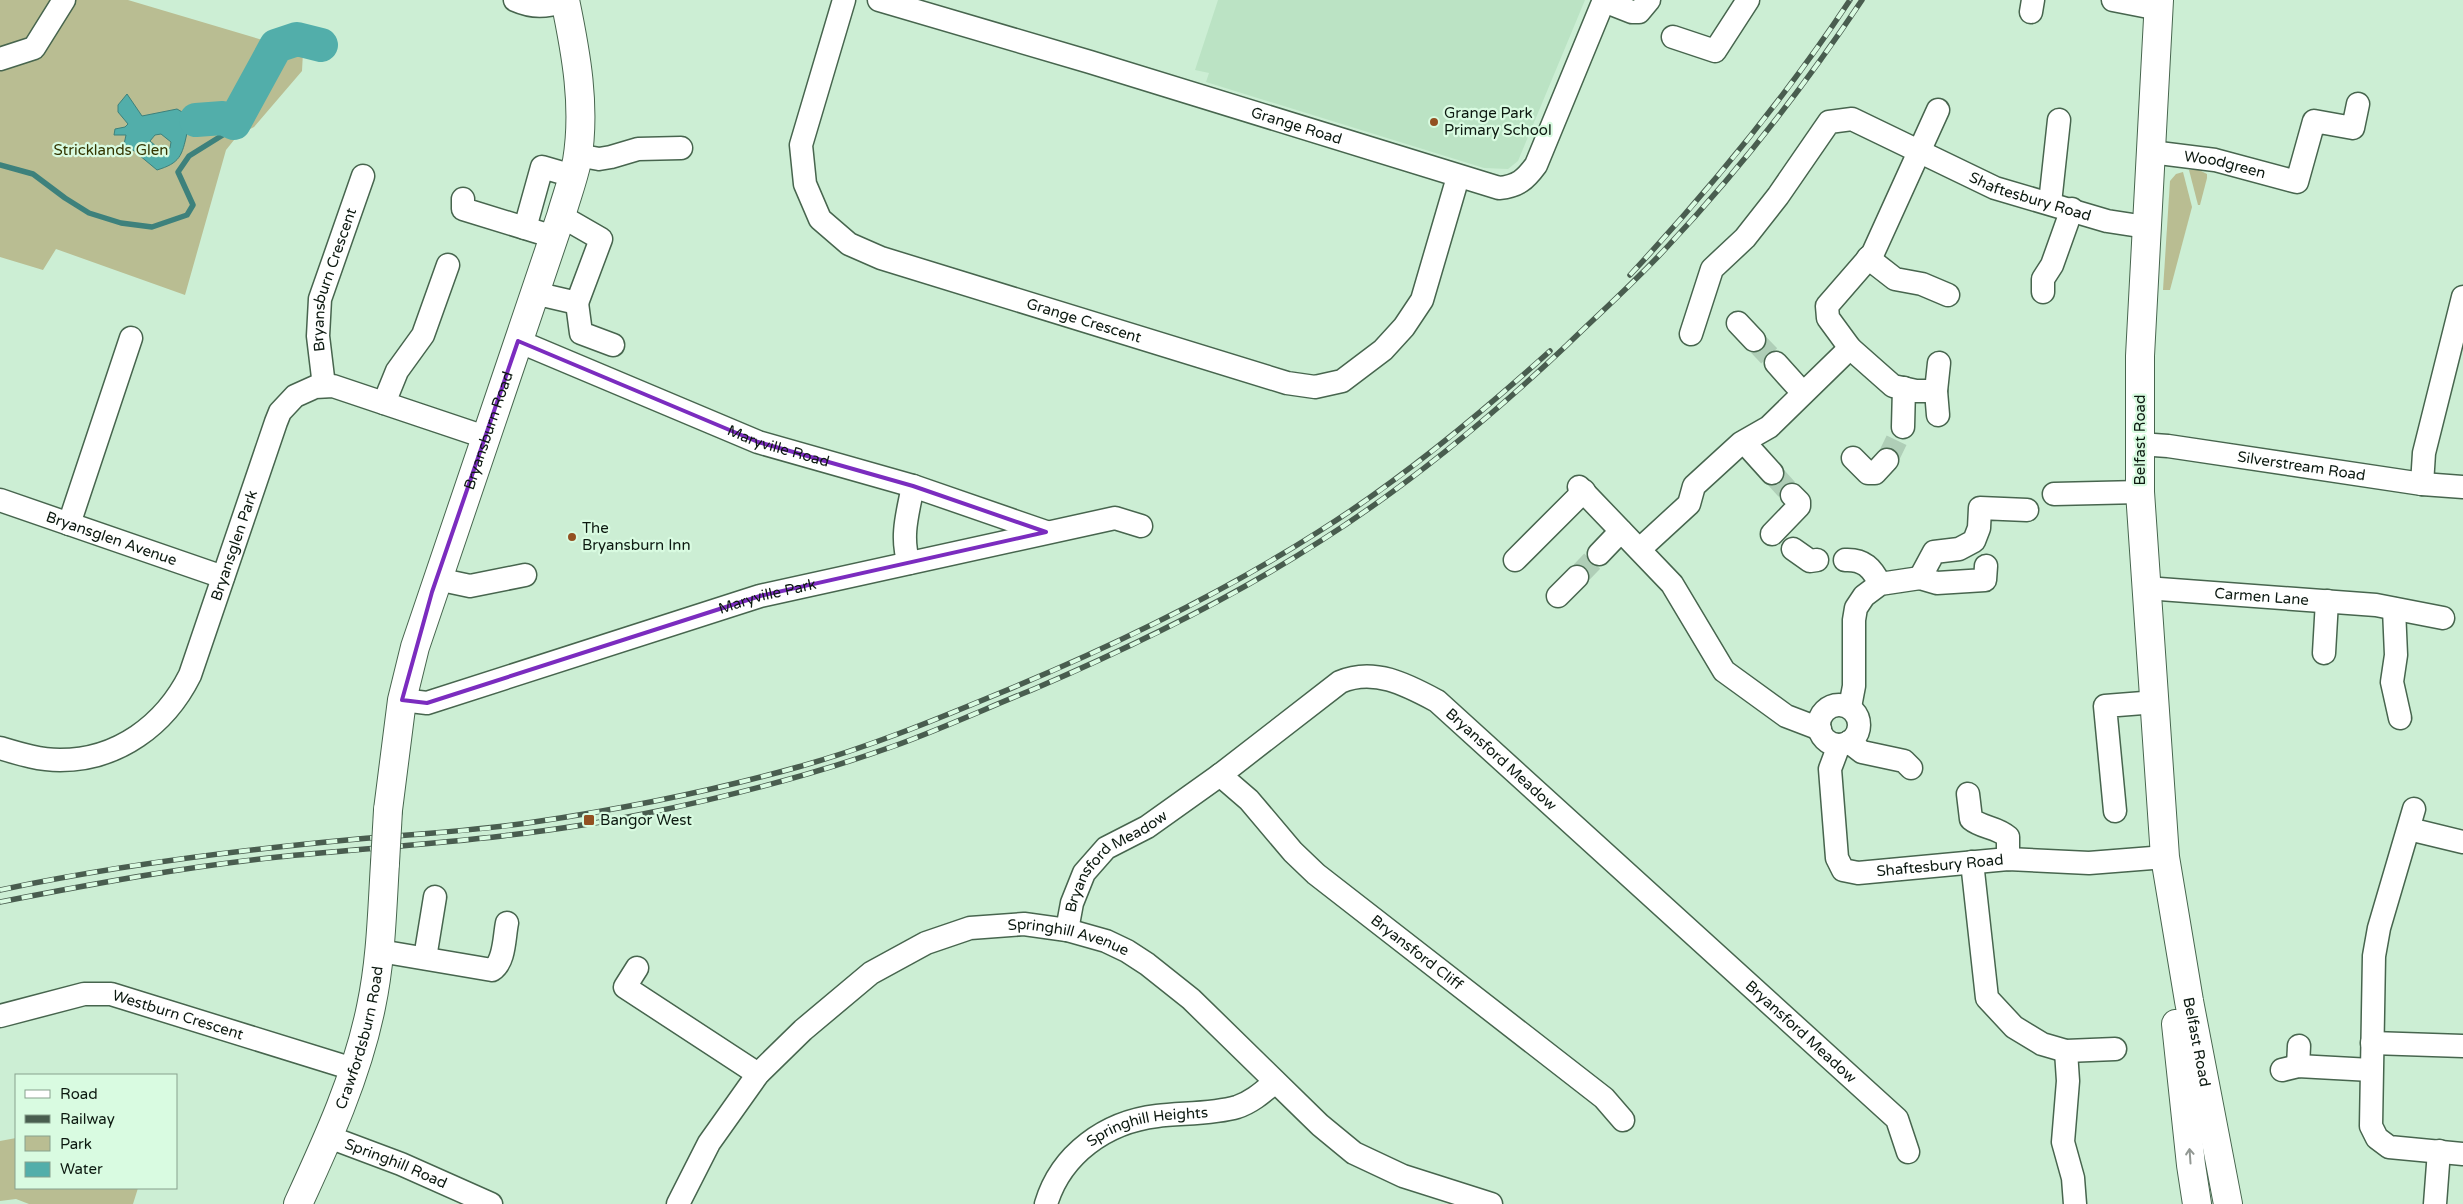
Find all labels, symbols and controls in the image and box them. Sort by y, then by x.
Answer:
street label: Grange Road [1249,103,1344,148]
place label: Grange Park Primary School [1444,104,1552,139]
marker: Grange Park Primary School [1428,116,1440,128]
park label: Stricklands Glen [54,141,168,159]
street label: Woodgreen [2183,147,2268,182]
street label: Shaftesbury Road [1966,168,2093,225]
street label: Bryansburn Crescent [309,205,360,353]
street label: Grange Crescent [1024,294,1144,347]
street label: Bryansburn Road [460,369,517,492]
street label: Belfast Road [2131,395,2149,485]
street label: Maryville Road [725,421,831,471]
street label: Silverstream Road [2236,447,2367,484]
street label: Bryansglen Park [207,488,261,603]
street label: Bryansglen Avenue [44,508,179,569]
place label: The Bryansburn Inn [582,519,691,554]
marker: The Bryansburn Inn [566,531,578,543]
street label: Maryville Park [716,575,818,618]
street label: Carmen Lane [2214,584,2310,609]
street label: Bryansford Meadow [1442,704,1561,814]
street label: Bryansford Meadow [1061,806,1171,914]
place label: Bangor West [600,811,692,829]
marker: Bangor West [582,813,596,827]
street label: Shaftesbury Road [1876,850,2004,880]
street label: Bryansford Cliff [1367,911,1467,994]
street label: Springhill Avenue [1007,915,1132,960]
street label: Crawfordsburn Road [331,965,387,1112]
street label: Bryansford Meadow [1742,977,1860,1087]
street label: Westburn Crescent [110,986,246,1044]
street label: Belfast Road [2179,996,2214,1088]
legend [15,1074,178,1189]
text: Road [60,1085,98,1103]
street label: Springhill Heights [1083,1103,1209,1151]
text: Railway [60,1110,115,1128]
text: Park [60,1135,92,1153]
street label: Springhill Road [342,1135,450,1192]
one-way arrow [2185,1148,2195,1164]
text: Water [60,1160,103,1178]

